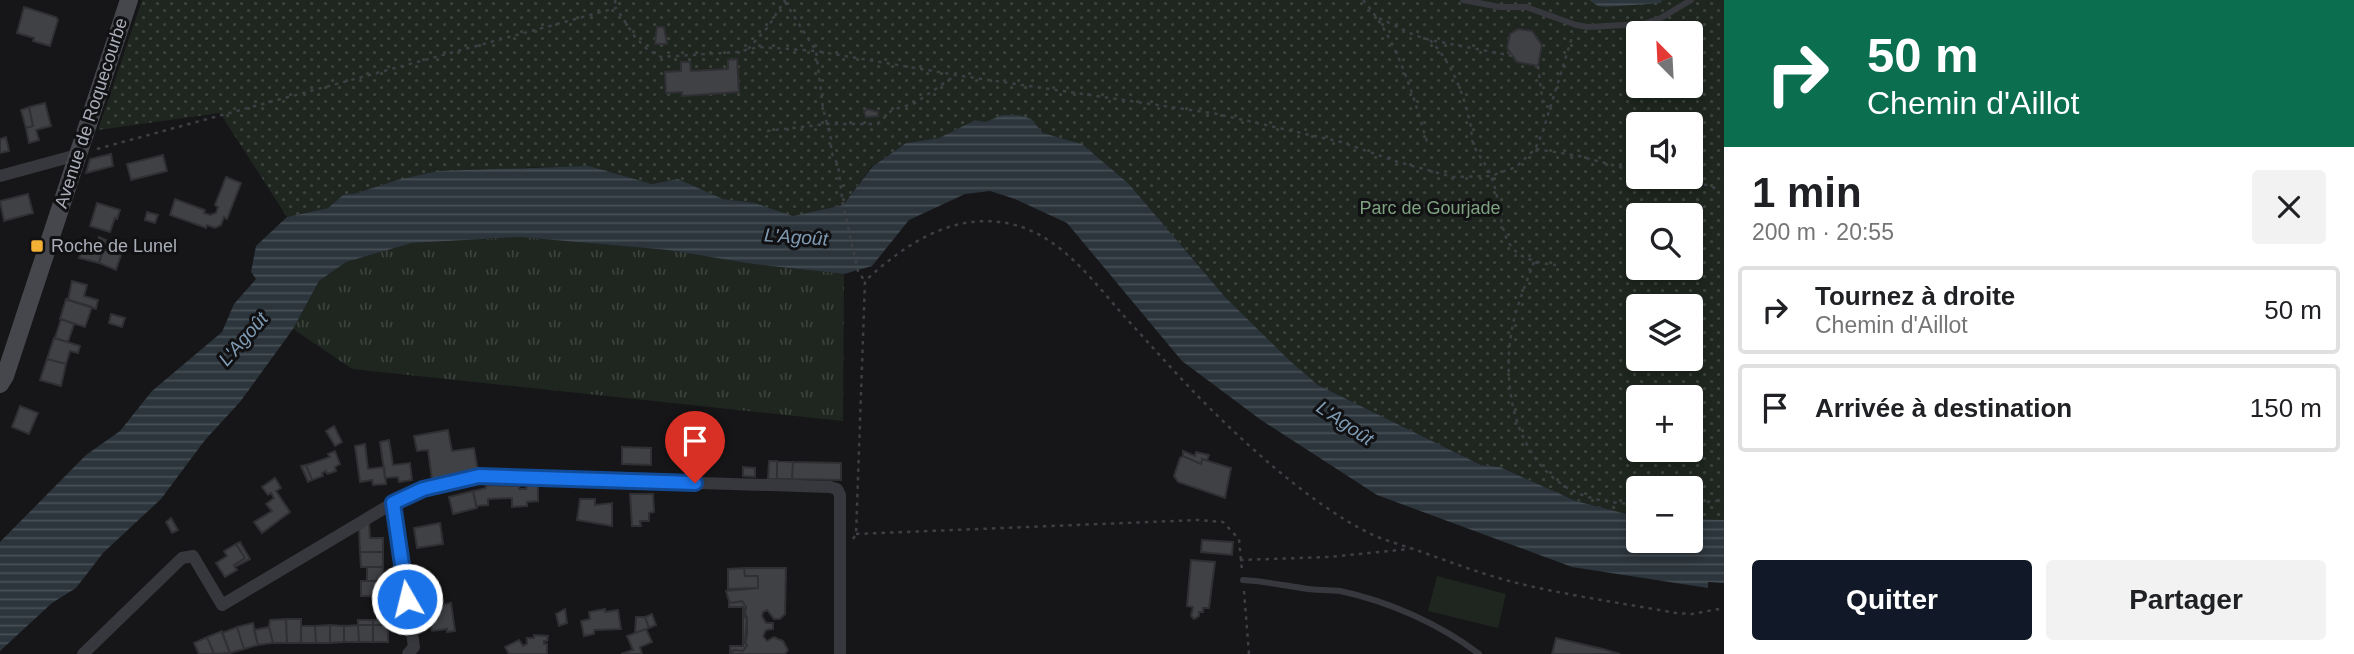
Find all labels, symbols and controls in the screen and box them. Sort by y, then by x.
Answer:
street label: Avenue de Roquecourbe [51,15,131,211]
north arrow [1626,21,1703,98]
map controls [1626,21,1703,553]
icon: right [1752,28,1843,119]
text: 50 m [1867,28,1979,82]
text: Chemin d'Aillot [1867,85,2079,121]
button: sound [1626,112,1703,189]
text: 1 min [1752,169,1862,216]
button: close [2252,170,2326,244]
park label: Parc de Gourjade [1359,198,1501,218]
button: search [1626,203,1703,280]
text: 200 m · 20:55 [1752,219,1894,245]
water label: L'Agoût [763,224,829,250]
place label: Roche de Lunel [51,236,177,256]
marker: Roche de Lunel [29,238,45,254]
text: Tournez à droite [1815,281,2015,311]
icon: right [1756,291,1794,329]
button: layers [1626,294,1703,371]
text: 50 m [2264,295,2322,325]
water label: L'Agoût [214,307,272,370]
text: Chemin d'Aillot [1815,312,1968,338]
button: + [1626,385,1703,462]
icon: arrive [1756,389,1794,427]
text: Arrivée à destination [1815,393,2072,423]
text: 150 m [2250,393,2322,423]
water label: L'Agoût [1313,396,1378,450]
pin [665,411,725,483]
icon: arrive [676,422,714,460]
button: − [1626,476,1703,553]
button: Quitter [1752,560,2032,640]
button: Partager [2046,560,2326,640]
position arrow [370,562,444,636]

